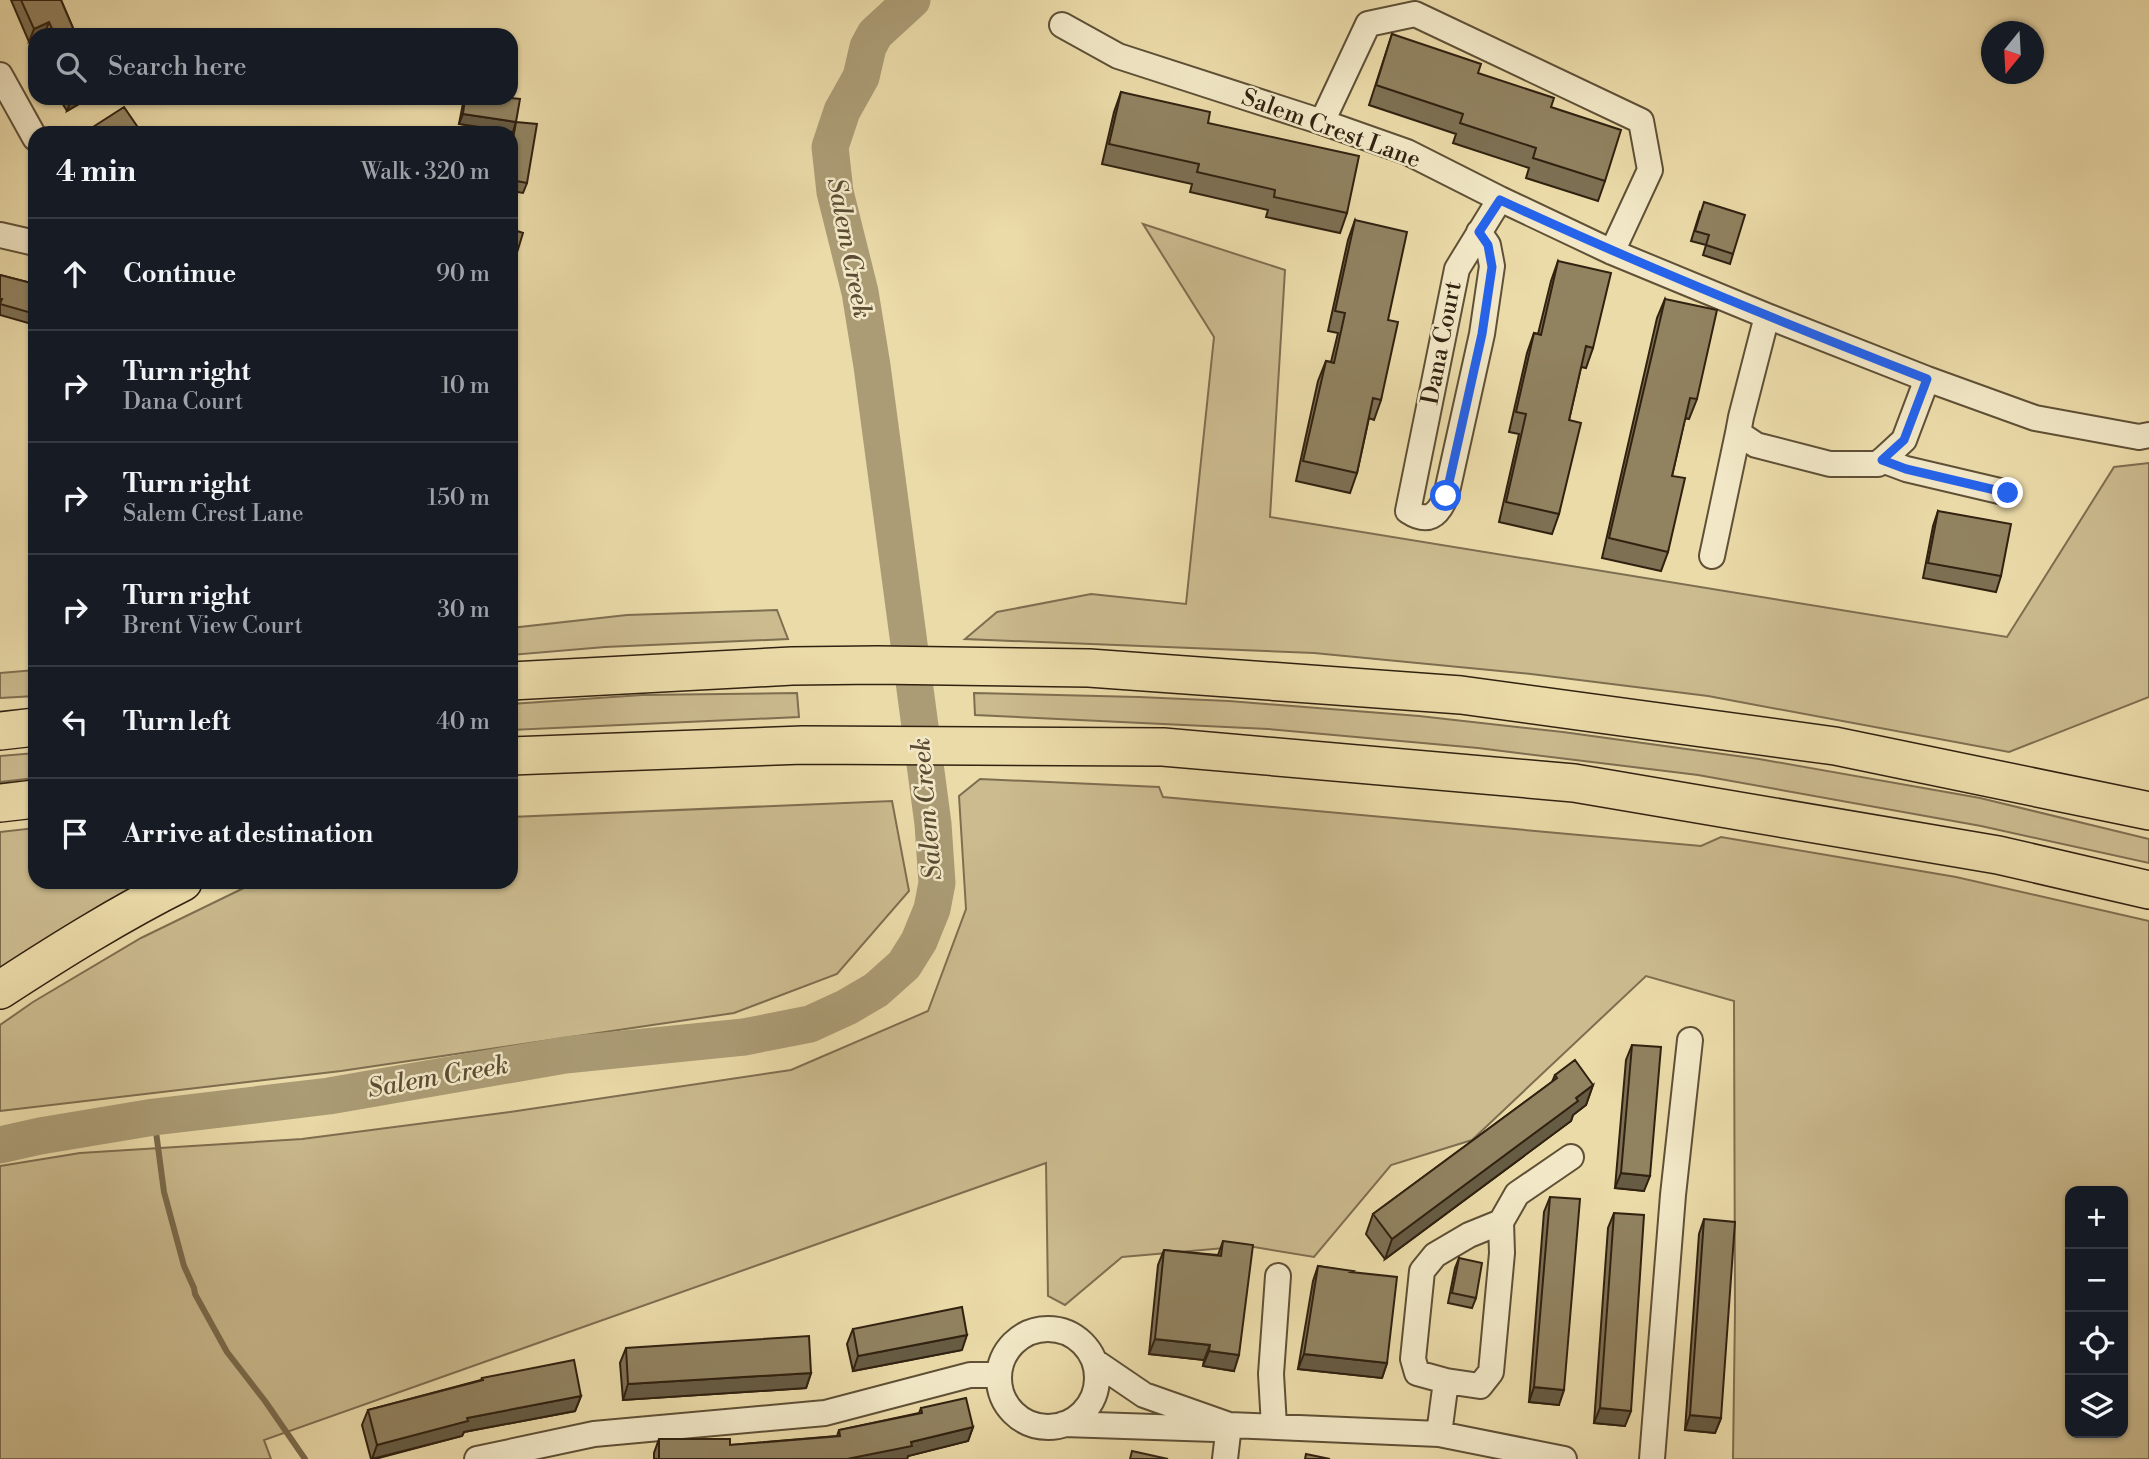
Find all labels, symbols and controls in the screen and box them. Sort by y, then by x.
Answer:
north arrow [1981,21,2044,84]
search box [28,28,518,105]
icon: search [52,48,90,86]
text: Search here [108,51,247,83]
street label: Salem Crest Lane [1237,83,1425,175]
text: 4 min [56,153,136,191]
text: Walk · 320 m [361,158,490,186]
water label: Salem Creek [820,175,878,321]
icon: ahead [56,255,94,293]
text: Continue [123,258,236,290]
text: 90 m [436,260,490,288]
street label: Dana Court [1415,278,1469,407]
text: Turn right [123,356,251,388]
icon: right [56,367,94,405]
text: 10 m [441,372,490,400]
text: Dana Court [123,388,243,416]
text: Turn right [123,468,251,500]
route end [1992,477,2023,508]
icon: right [56,479,94,517]
route start [1430,480,1461,511]
text: 150 m [427,484,490,512]
text: Salem Crest Lane [123,500,304,528]
text: Turn right [123,580,251,612]
icon: right [56,591,94,629]
text: 30 m [437,596,490,624]
text: Brent View Court [123,612,303,640]
icon: left [56,703,94,741]
text: Turn left [123,706,231,738]
text: 40 m [436,708,490,736]
water label: Salem Creek [905,737,949,881]
icon: arrive [56,815,94,853]
text: Arrive at destination [123,818,373,850]
water label: Salem Creek [365,1049,511,1105]
map controls [2065,1186,2128,1438]
button: + [2065,1186,2128,1249]
button: − [2065,1249,2128,1312]
button: locate [2065,1312,2128,1375]
button: layers [2065,1375,2128,1438]

